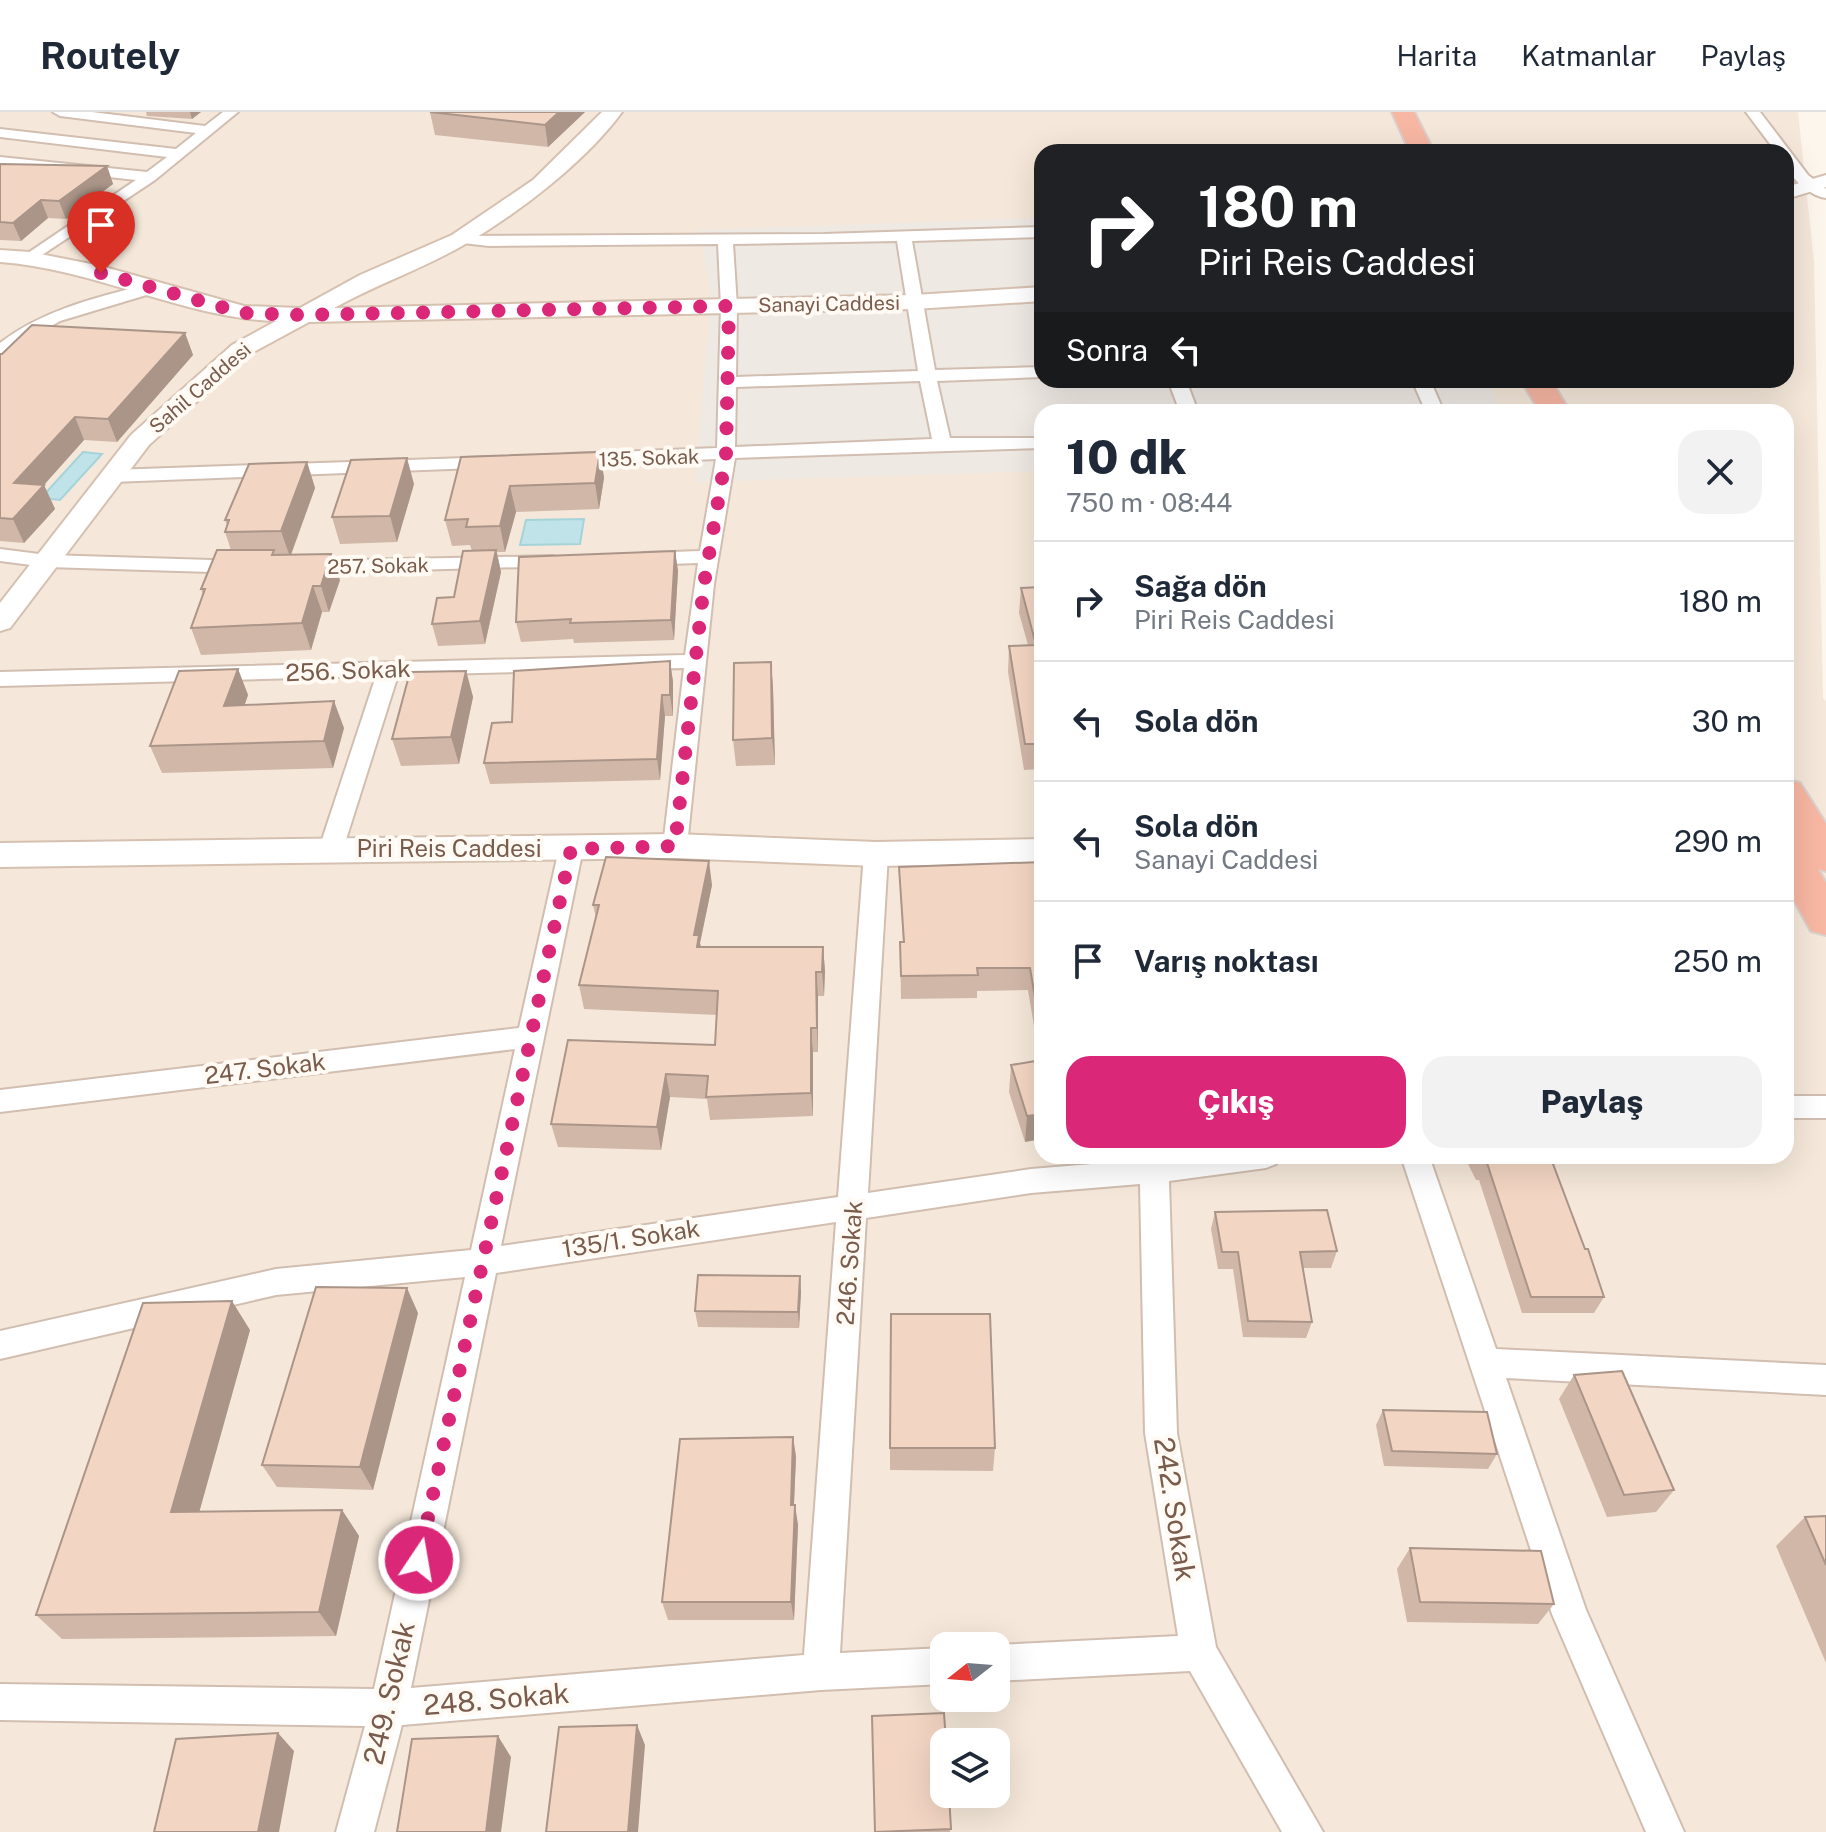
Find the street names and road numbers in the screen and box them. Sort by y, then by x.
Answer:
street label: Sanayi Caddesi [758,291,900,317]
street label: Sahil Caddesi [144,337,256,439]
street label: 135. Sokak [598,444,700,472]
street label: 257. Sokak [327,553,429,579]
street label: 256. Sokak [285,654,411,686]
street label: Piri Reis Caddesi [356,834,542,862]
street label: 247. Sokak [203,1047,327,1089]
street label: 246. Sokak [831,1200,867,1326]
street label: 135/1. Sokak [560,1213,702,1263]
street label: 242. Sokak [1148,1435,1203,1583]
street label: 249. Sokak [356,1618,421,1768]
street label: 248. Sokak [422,1676,570,1721]

